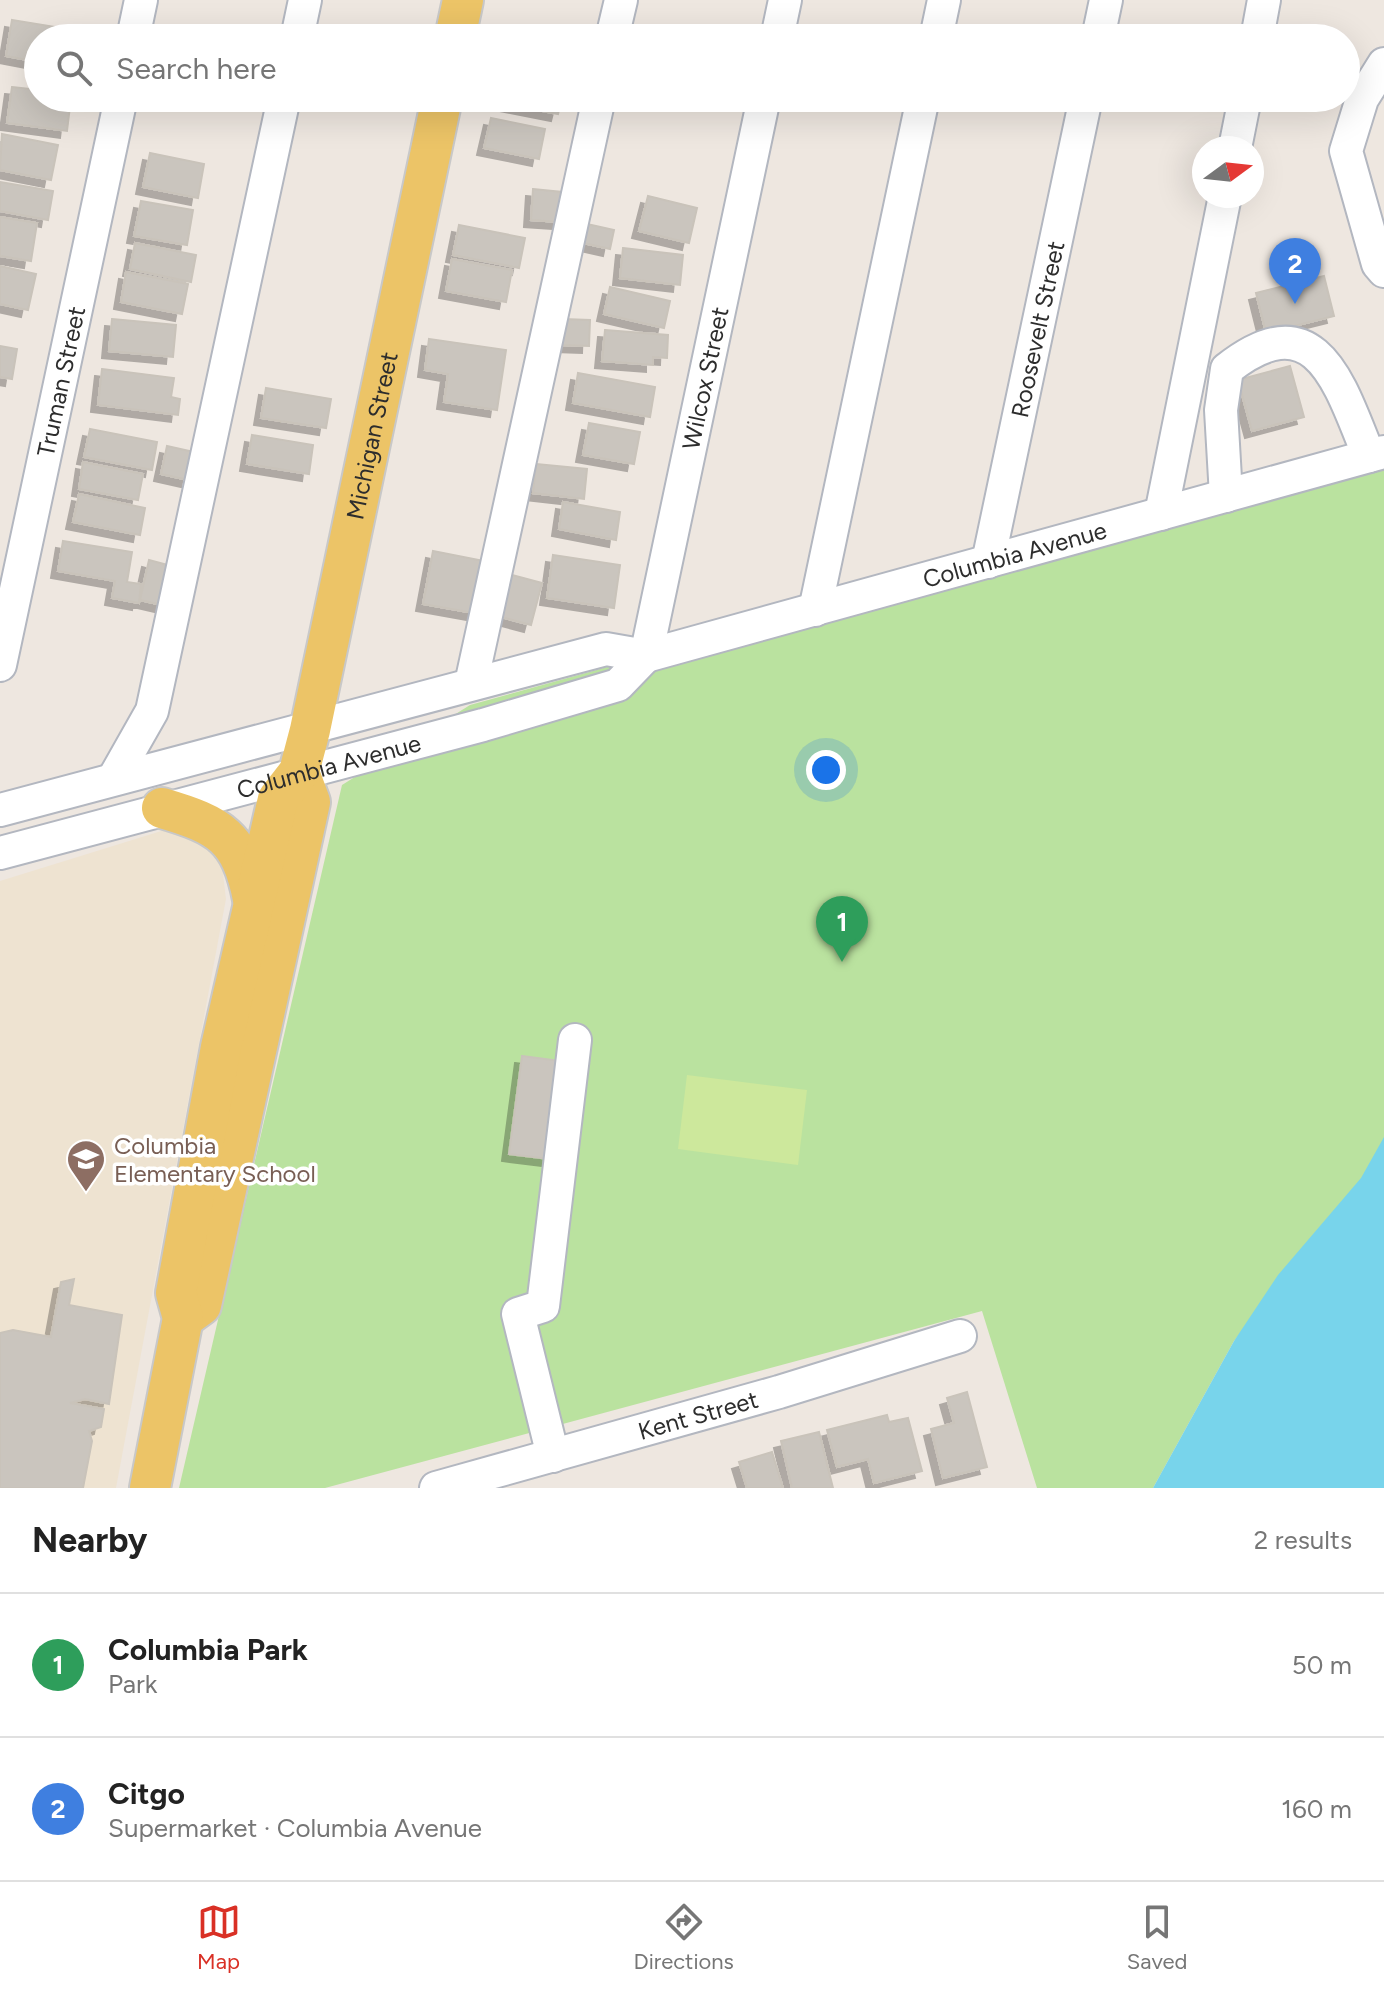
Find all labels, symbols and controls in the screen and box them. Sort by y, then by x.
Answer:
search box [24,24,1360,112]
icon: search [52,46,96,90]
text: Search here [116,50,276,87]
north arrow [1192,136,1264,208]
street label: Roosevelt Street [1004,238,1070,420]
pin: 2 [1269,238,1321,304]
street label: Truman Street [30,304,91,459]
street label: Wilcox Street [676,304,734,452]
street label: Michigan Street [340,349,403,522]
street label: Columbia Avenue [919,515,1110,593]
street label: Columbia Avenue [233,728,424,804]
your location [806,750,846,790]
pin: 1 [816,896,868,962]
place label: Columbia Elementary School [114,1131,316,1188]
school or university icon: Columbia Elementary School [65,1138,107,1193]
street label: Kent Street [635,1384,761,1445]
text: Nearby [32,1520,147,1561]
text: 2 results [1254,1524,1352,1556]
text: Columbia Park [108,1631,308,1668]
text: 1 [53,1649,63,1681]
text: 50 m [1292,1649,1352,1681]
text: Park [108,1668,157,1700]
text: Citgo [108,1775,185,1812]
text: 2 [50,1793,66,1825]
text: 160 m [1281,1793,1352,1825]
text: Supermarket · Columbia Avenue [108,1812,482,1844]
tab: Map [197,1900,241,1975]
tab: Directions [634,1900,734,1975]
tab: Saved [1127,1900,1187,1975]

